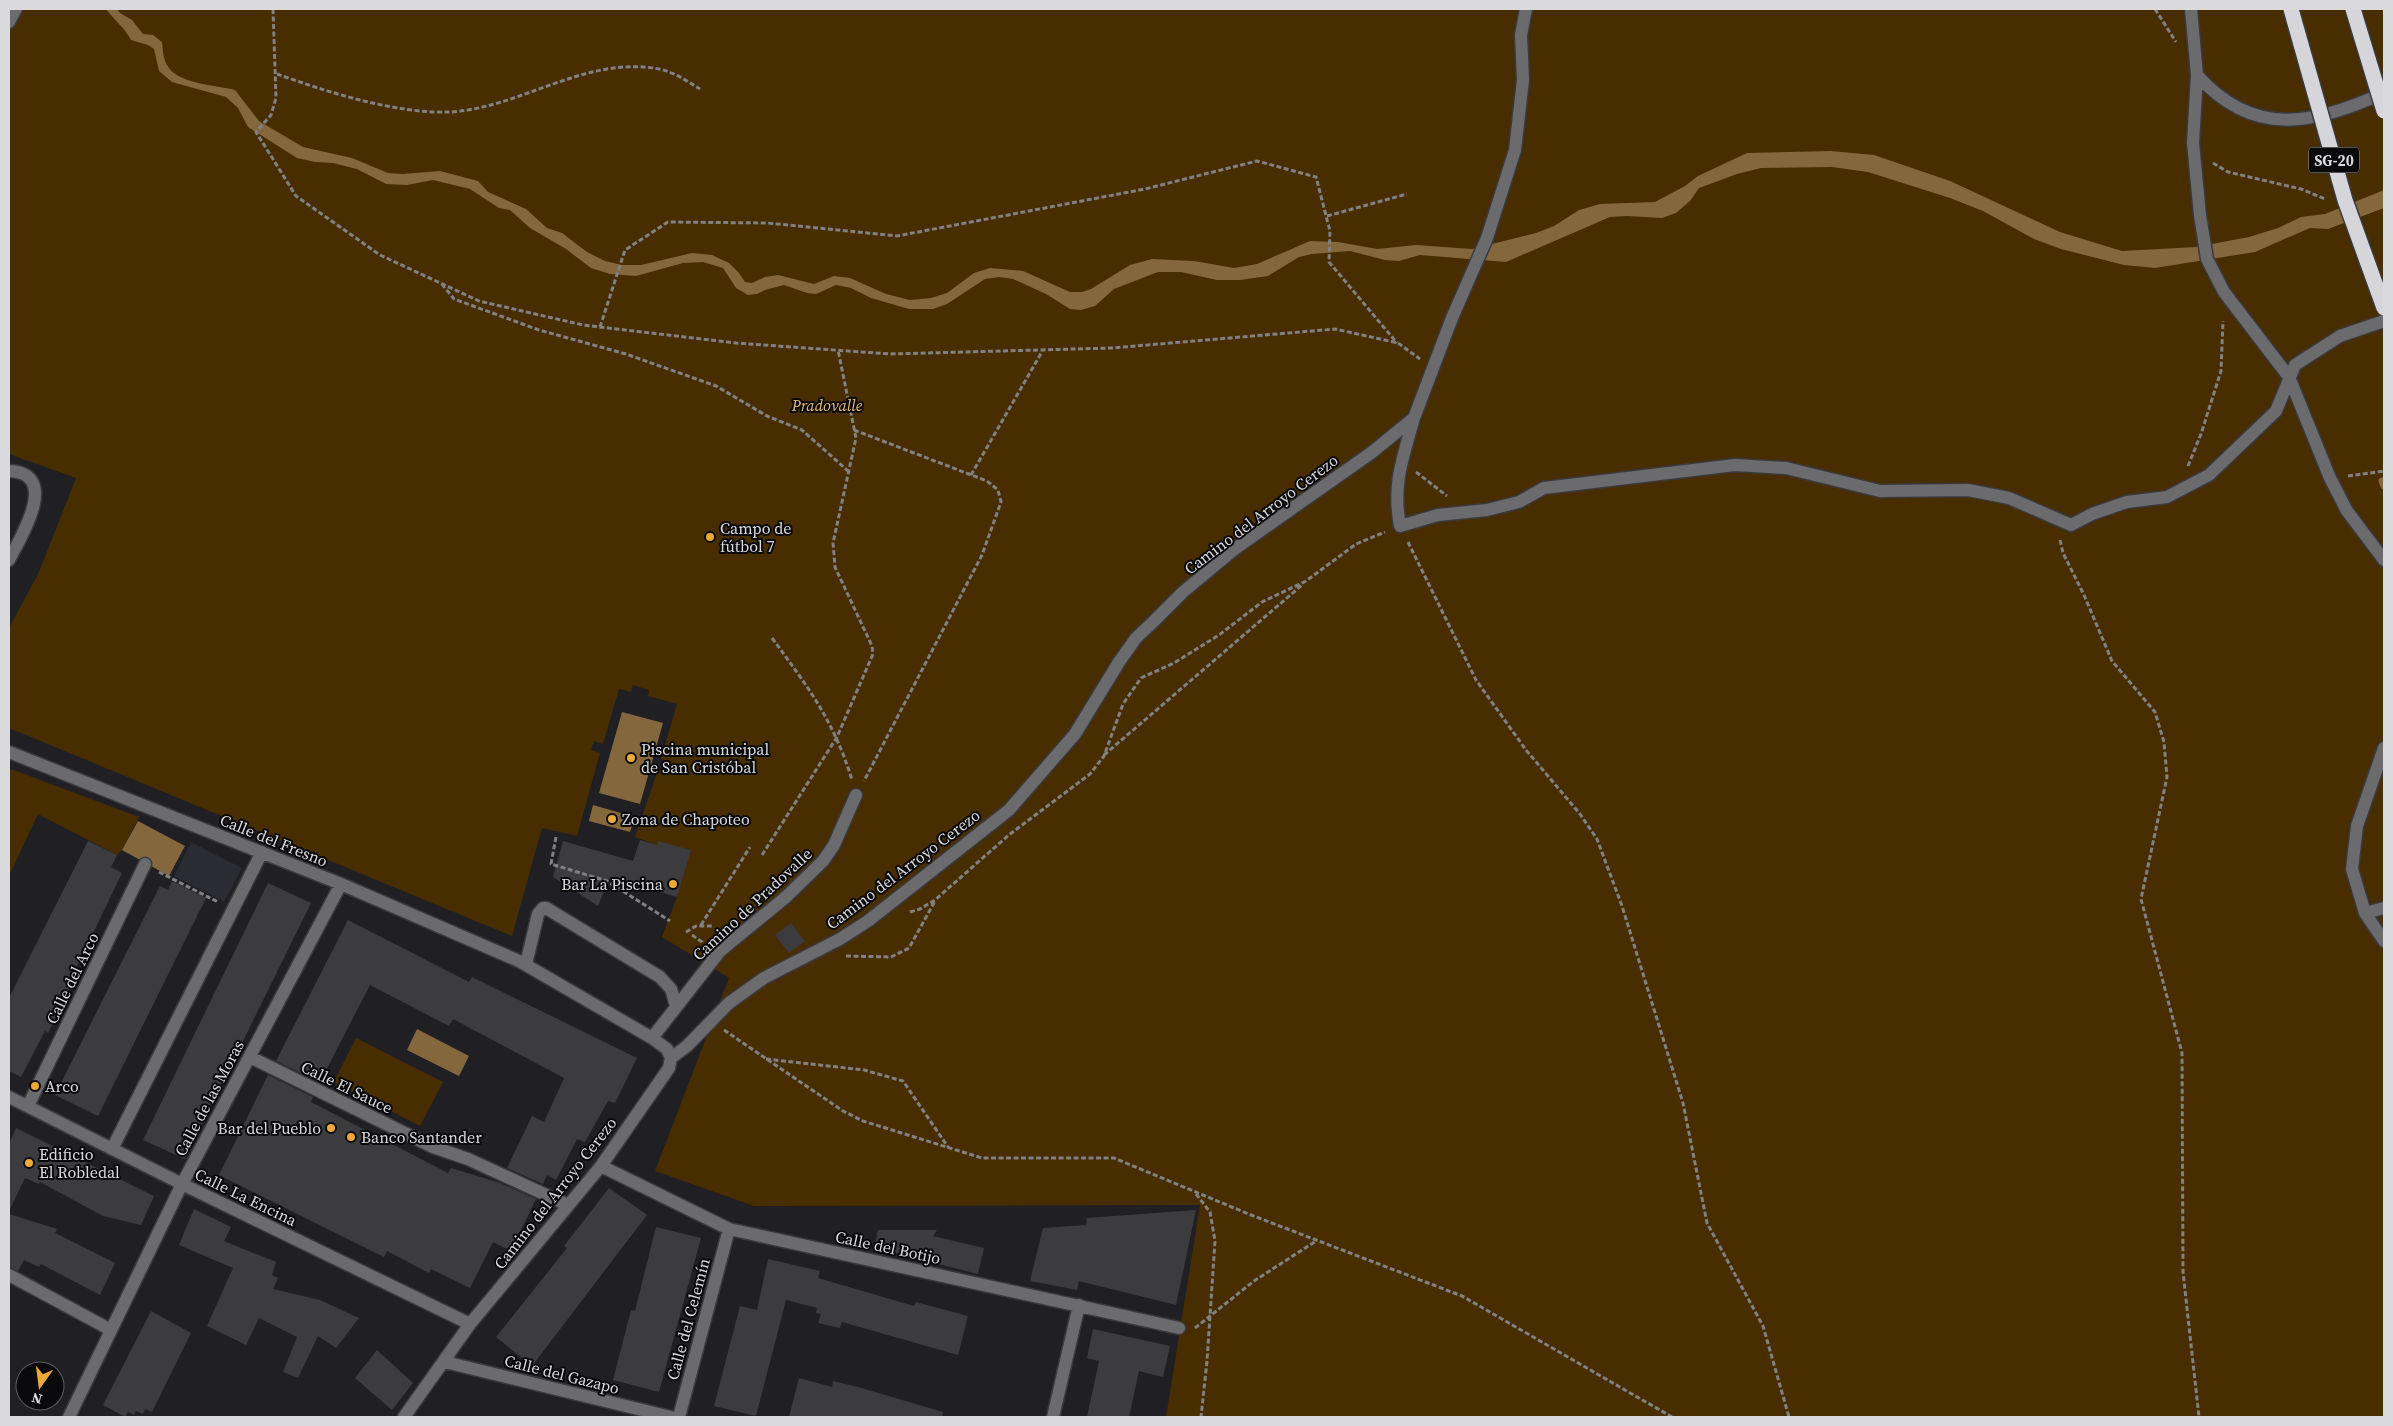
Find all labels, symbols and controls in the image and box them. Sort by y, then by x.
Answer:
road number: SG-20 [2309,148,2359,172]
park label: Pradovalle [791,394,863,416]
street label: Camino del Arroyo Cerezo [1180,449,1343,579]
place label: Campo de fútbol 7 [720,517,791,557]
marker: Campo de fútbol 7 [704,531,716,543]
place label: Piscina municipal de San Cristóbal [641,738,769,778]
marker: Piscina municipal de San Cristóbal [625,752,637,764]
street label: Camino del Arroyo Cerezo [822,804,985,934]
street label: Calle del Fresno [217,808,331,872]
place label: Zona de Chapoteo [622,808,750,830]
marker: Zona de Chapoteo [606,813,618,825]
street label: Camino de Pradovalle [687,843,817,965]
place label: Bar La Piscina [561,873,664,895]
marker: Bar La Piscina [667,878,679,890]
street label: Calle del Arco [40,928,104,1027]
street label: Calle de las Moras [169,1036,249,1160]
street label: Calle El Sauce [298,1055,396,1119]
place label: Arco [45,1075,79,1097]
marker: Arco [29,1080,41,1092]
street label: Camino del Arroyo Cerezo [489,1112,621,1274]
place label: Bar del Pueblo [218,1117,321,1139]
marker: Bar del Pueblo [325,1122,337,1134]
place label: Banco Santander [361,1126,482,1148]
marker: Banco Santander [345,1131,357,1143]
place label: Edificio El Robledal [39,1143,120,1183]
marker: Edificio El Robledal [23,1157,35,1169]
street label: Calle La Encina [191,1163,301,1232]
street label: Calle del Botijo [833,1225,943,1269]
street label: Calle del Celemín [661,1255,715,1382]
street label: Calle del Gazapo [502,1349,622,1399]
north arrow [15,1361,65,1411]
text: N [29,1388,44,1410]

